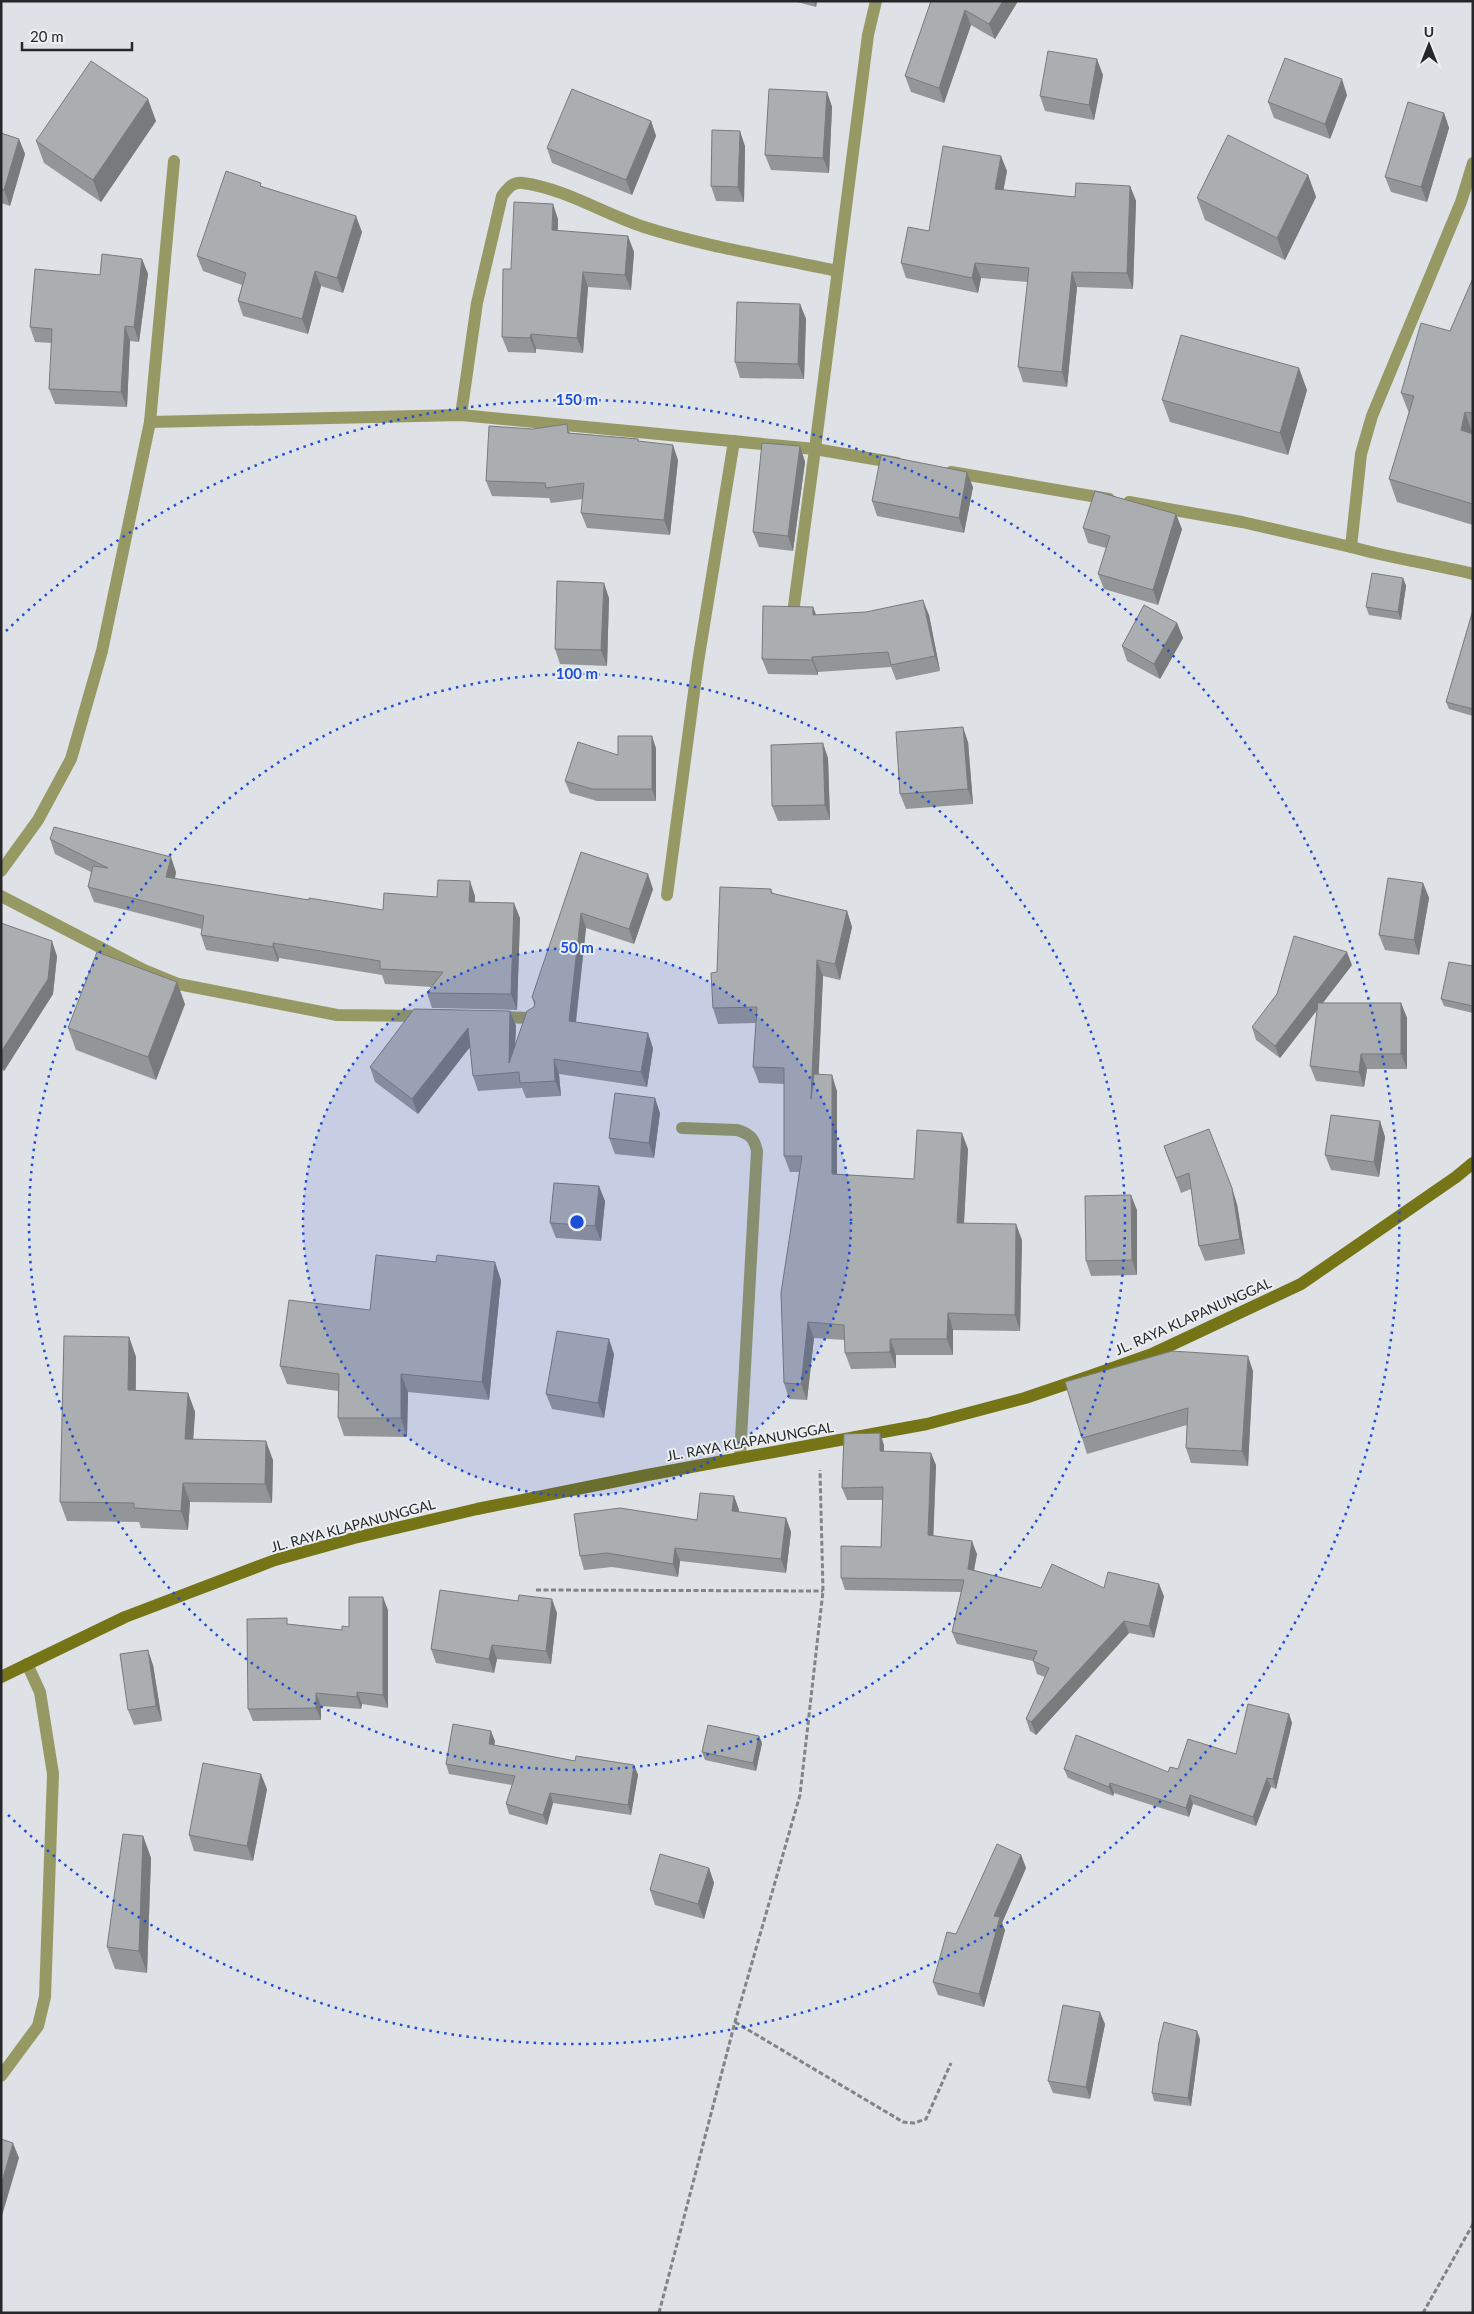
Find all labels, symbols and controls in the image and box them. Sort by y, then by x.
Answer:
scale bar [22,20,132,52]
north arrow [1404,20,1454,70]
text: U [1424,23,1434,40]
text: 20 m [30,27,64,45]
text: 150 m [556,390,598,408]
text: 100 m [556,664,598,682]
text: 50 m [560,938,594,956]
centre of rings [568,1213,586,1231]
street label: JL. RAYA KLAPANUNGGAL [1112,1274,1274,1358]
street label: JL. RAYA KLAPANUNGGAL [665,1418,835,1464]
street label: JL. RAYA KLAPANUNGGAL [269,1495,437,1555]

